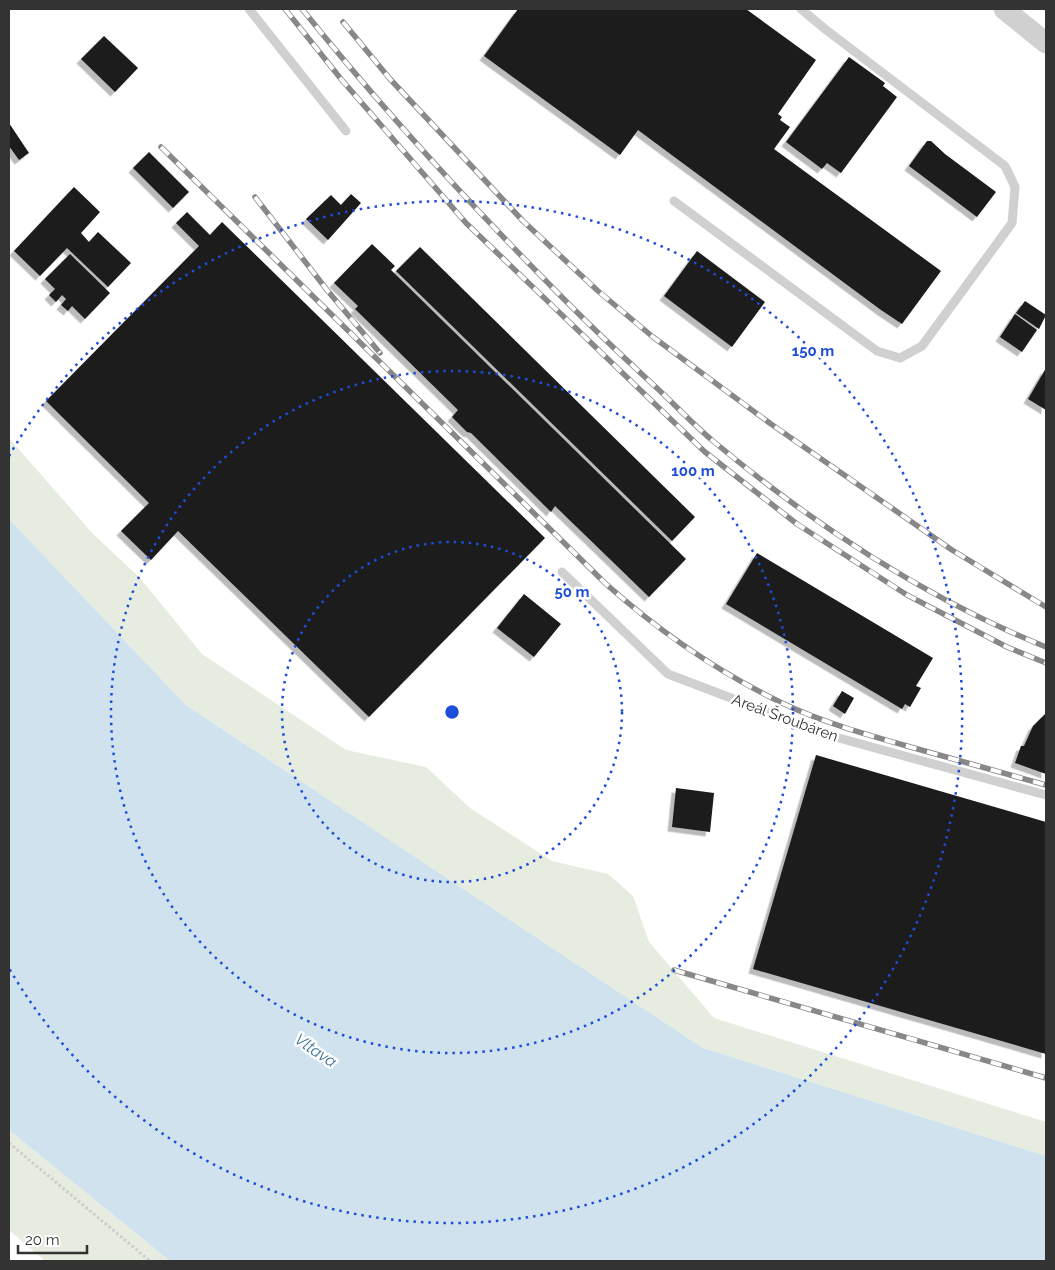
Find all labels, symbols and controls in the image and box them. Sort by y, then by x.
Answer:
text: 150 m [792,342,834,360]
text: 100 m [671,462,715,480]
text: 50 m [554,583,590,601]
street label: Areál Šroubáren [730,690,841,746]
centre of rings [443,703,461,721]
water label: Vltava [291,1030,341,1072]
scale bar [18,1222,86,1254]
text: 20 m [25,1231,60,1249]

